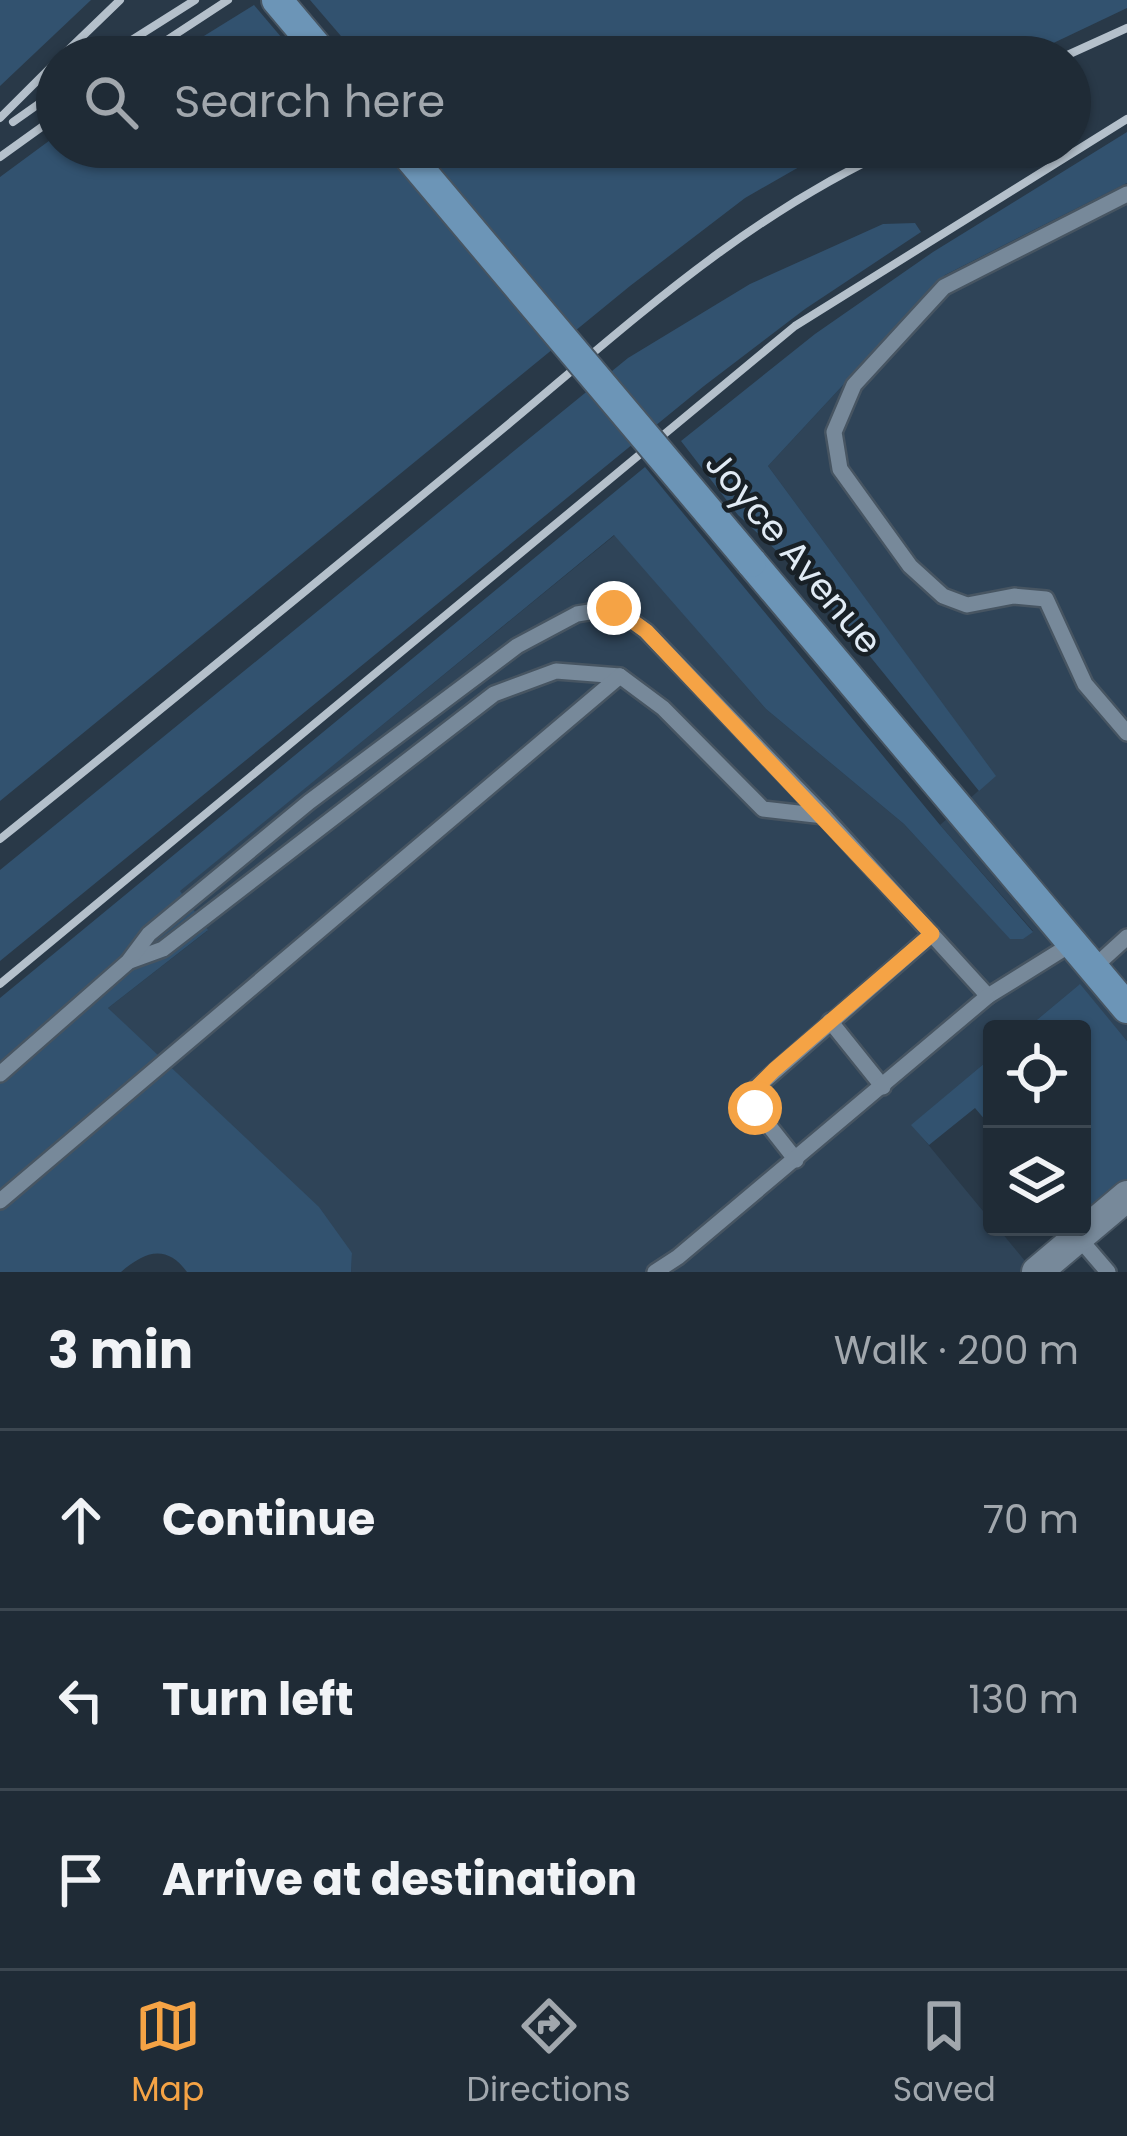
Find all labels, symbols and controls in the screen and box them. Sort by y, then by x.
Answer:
search box [36,36,1091,168]
icon: search [78,69,144,135]
text: Search here [174,70,445,133]
street label: Joyce Avenue [693,440,894,665]
route end [587,581,641,635]
map controls [983,1020,1091,1236]
button: locate [983,1020,1091,1128]
route start [728,1081,782,1135]
button: layers [983,1128,1091,1236]
text: 3 min [48,1314,193,1386]
text: Walk · 200 m [834,1323,1079,1378]
icon: ahead [48,1487,114,1553]
text: Continue [162,1488,375,1551]
text: 70 m [983,1492,1079,1547]
icon: left [48,1667,114,1733]
text: Turn left [162,1668,354,1731]
text: 130 m [968,1672,1079,1727]
icon: arrive [48,1847,114,1913]
text: Arrive at destination [162,1848,637,1911]
tab: Map [131,1993,204,2115]
tab: Directions [467,1993,630,2115]
tab: Saved [893,1993,996,2115]

